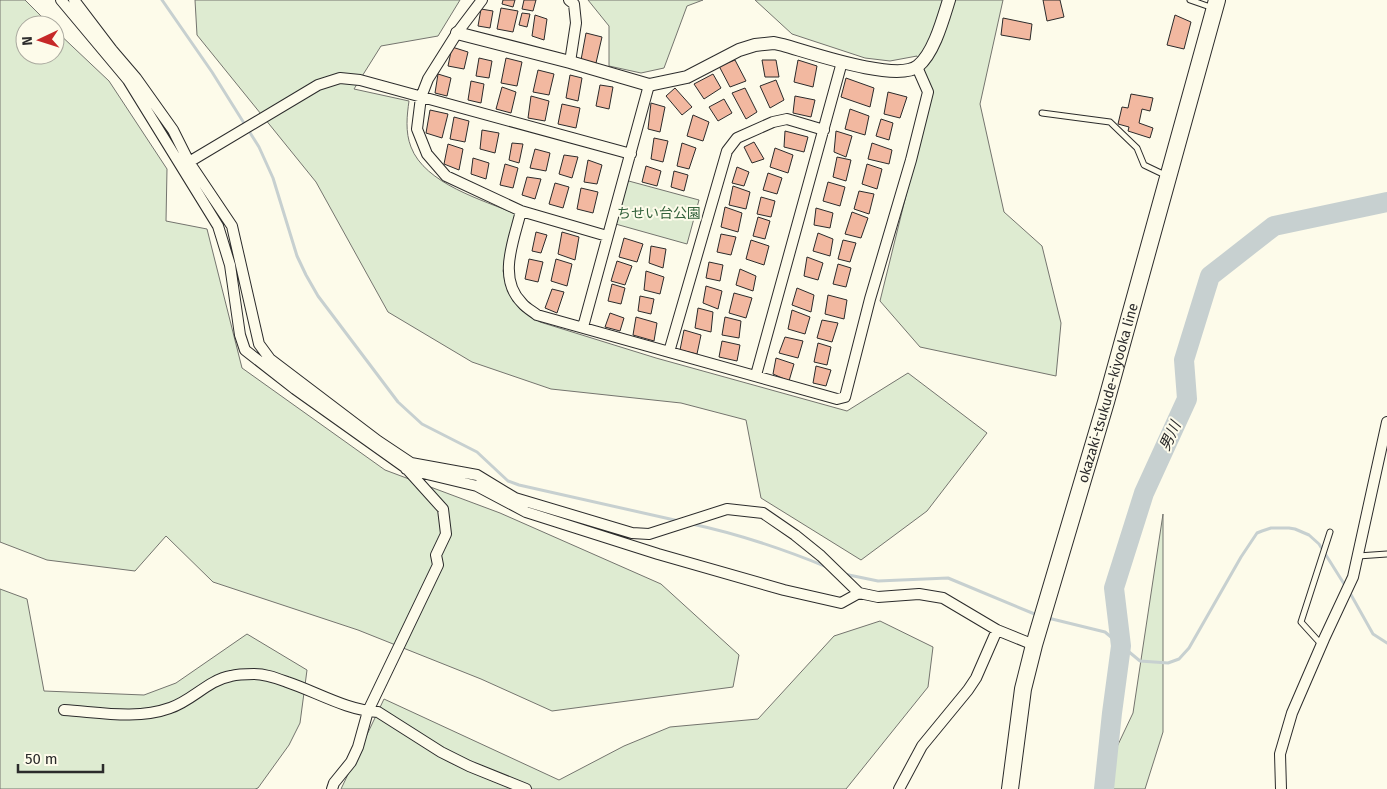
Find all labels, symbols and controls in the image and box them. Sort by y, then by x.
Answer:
north arrow [15,15,65,65]
text: N [19,36,36,46]
park label: ちせい台公園 [617,205,701,222]
street label: okazaki-tsukude-kiyooka line [1074,301,1141,485]
water label: 男川 [1156,417,1185,453]
scale bar [18,742,102,774]
text: 50 m [25,750,58,768]

